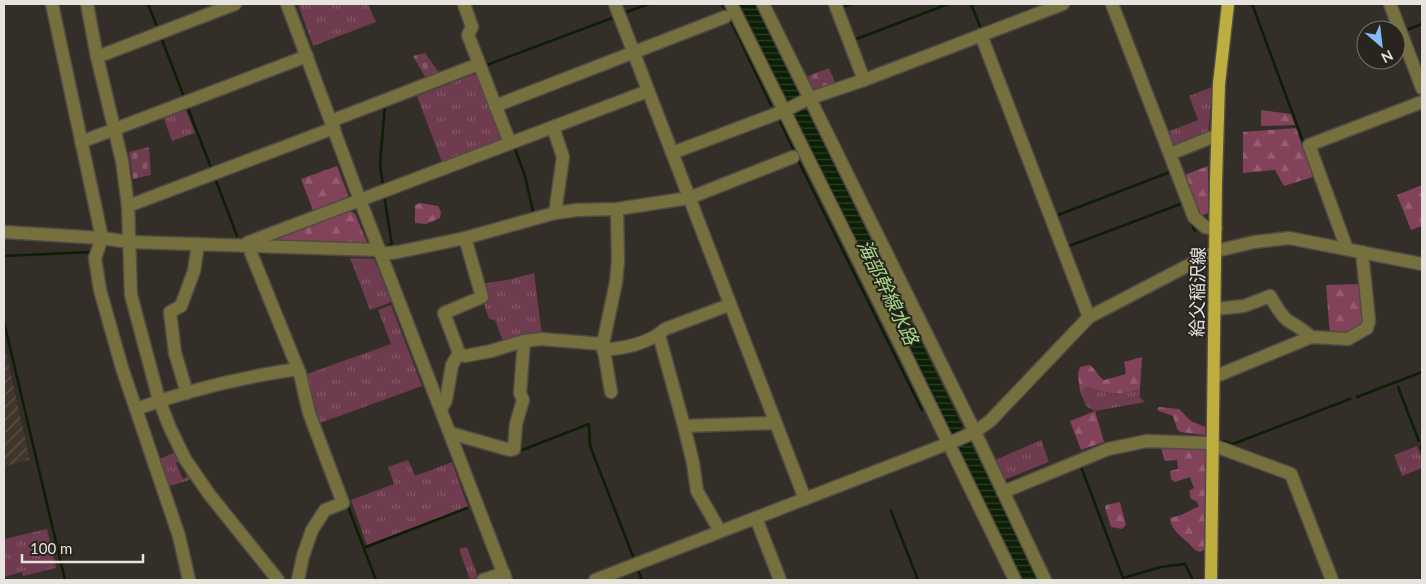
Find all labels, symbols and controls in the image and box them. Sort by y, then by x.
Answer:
north arrow [1356,20,1406,70]
text: N [1379,47,1396,67]
water label: 海部幹線水路 [853,236,925,350]
street label: 給父稲沢線 [1185,247,1209,337]
scale bar [22,532,144,564]
text: 100 m [30,539,72,557]

